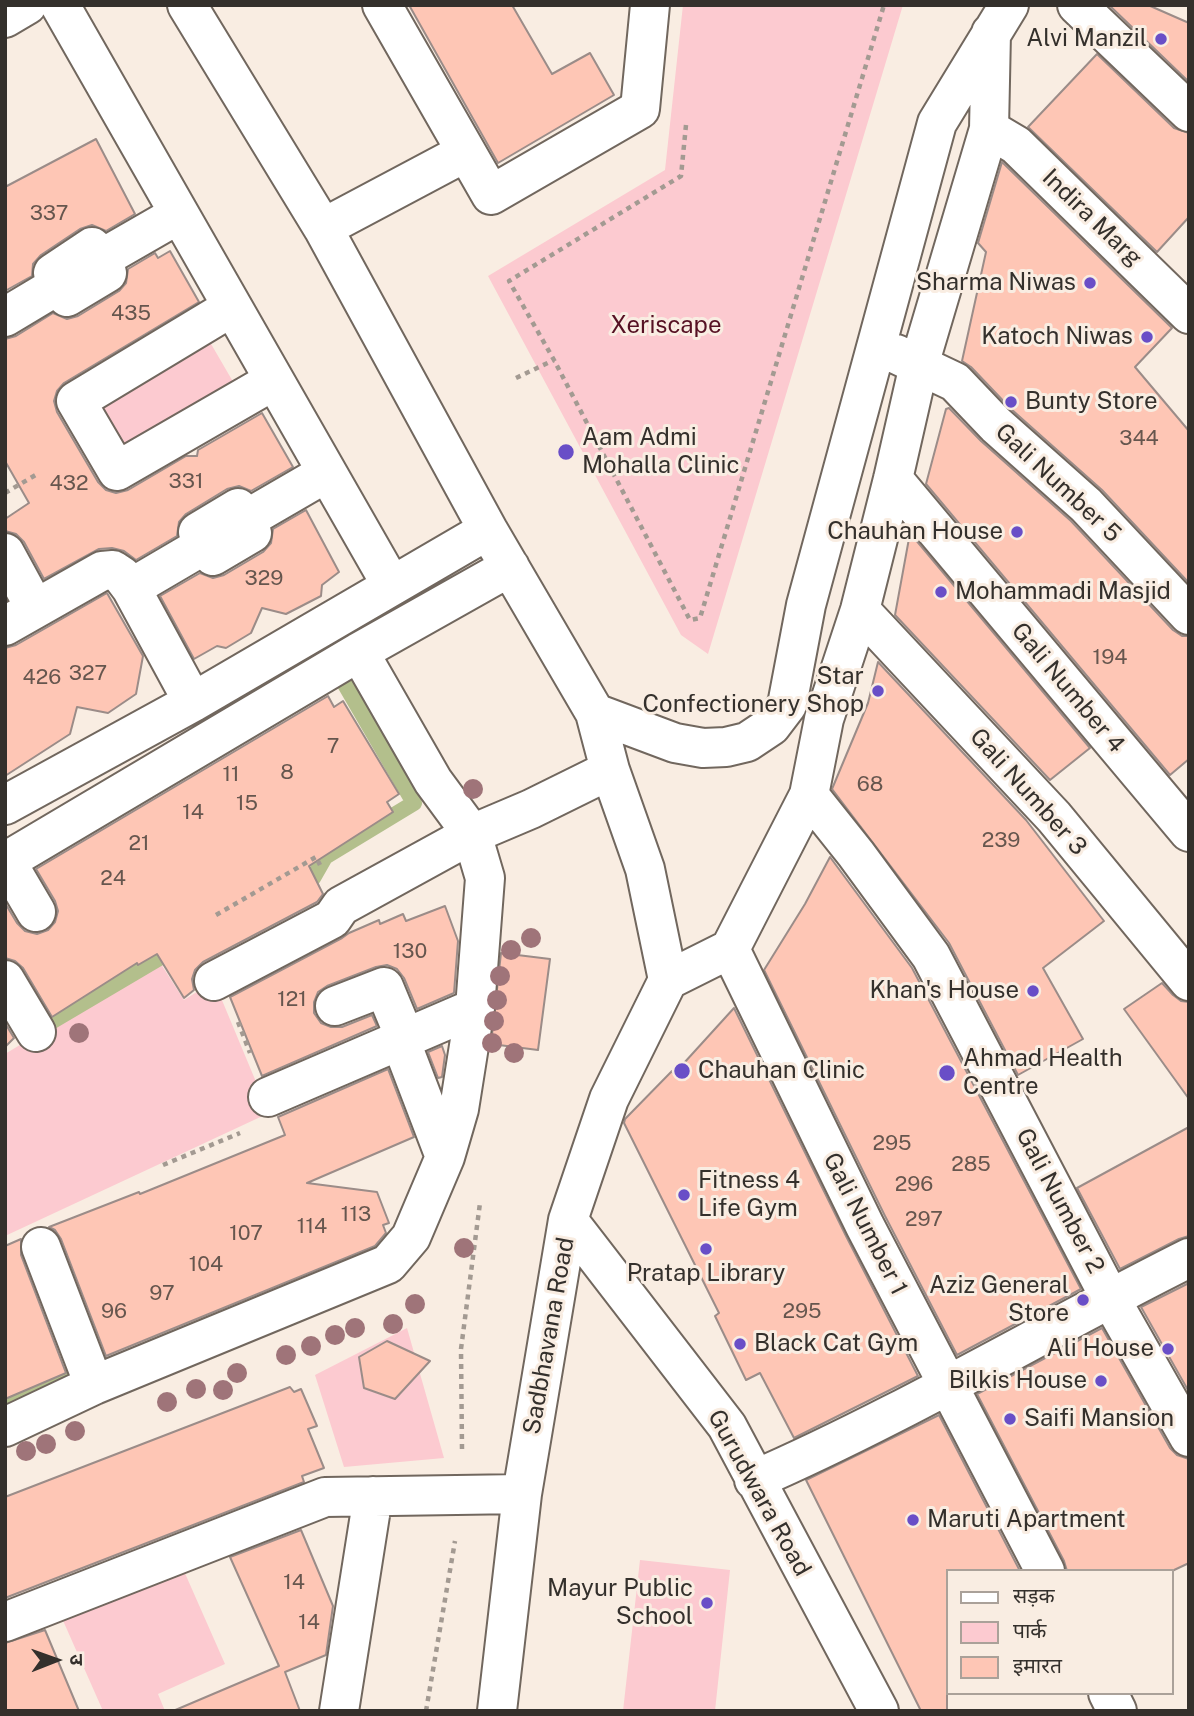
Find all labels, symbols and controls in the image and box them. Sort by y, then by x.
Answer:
place label: Alvi Manzil [1026,25,1147,53]
marker: Alvi Manzil [1153,31,1169,47]
street label: Indira Marg [1036,163,1148,273]
house number: 337 [30,201,68,227]
place label: Sharma Niwas [916,269,1076,297]
marker: Sharma Niwas [1082,275,1098,291]
house number: 435 [111,301,151,327]
park label: Xeriscape [610,312,722,340]
place label: Katoch Niwas [981,323,1133,351]
marker: Katoch Niwas [1139,329,1155,345]
place label: Bunty Store [1025,388,1157,416]
marker: Bunty Store [1003,394,1019,410]
street label: Gali Number 5 [989,417,1127,549]
place label: Aam Admi Mohalla Clinic [582,424,739,480]
house number: 344 [1119,426,1159,452]
marker: Aam Admi Mohalla Clinic [556,442,576,462]
house number: 331 [169,469,203,495]
house number: 432 [50,471,88,497]
place label: Chauhan House [827,518,1003,546]
marker: Chauhan House [1009,524,1025,540]
house number: 329 [245,566,283,592]
place label: Mohammadi Masjid [955,578,1171,606]
marker: Mohammadi Masjid [933,584,949,600]
street label: Gali Number 4 [1005,617,1131,759]
house number: 194 [1093,645,1127,671]
house number: 327 [69,661,107,687]
place label: Star Confectionery Shop [643,663,864,719]
house number: 426 [23,665,61,691]
marker: Star Confectionery Shop [870,683,886,699]
street label: Gali Number 3 [963,723,1093,861]
house number: 7 [327,734,339,760]
house number: 8 [280,760,294,786]
house number: 11 [222,762,240,788]
house number: 68 [857,772,883,798]
house number: 15 [236,791,258,817]
house number: 14 [182,800,204,826]
house number: 239 [982,828,1020,854]
house number: 21 [128,831,150,857]
house number: 24 [100,866,126,892]
house number: 130 [393,939,427,965]
place label: Khan's House [869,977,1019,1005]
marker: Khan's House [1025,983,1041,999]
house number: 121 [277,987,307,1013]
place label: Ahmad Health Centre [963,1045,1122,1101]
place label: Chauhan Clinic [698,1057,865,1085]
marker: Chauhan Clinic [672,1061,692,1081]
marker: Ahmad Health Centre [937,1063,957,1083]
street label: Gali Number 2 [1010,1124,1110,1278]
house number: 295 [872,1131,912,1157]
street label: Gali Number 1 [817,1148,913,1300]
house number: 285 [951,1152,991,1178]
place label: Fitness 4 Life Gym [698,1167,800,1223]
house number: 296 [895,1172,933,1198]
marker: Fitness 4 Life Gym [676,1187,692,1203]
house number: 113 [341,1202,371,1228]
house number: 297 [905,1207,943,1233]
house number: 114 [297,1214,327,1240]
house number: 107 [229,1221,263,1247]
street label: Sadbhavana Road [517,1235,581,1437]
marker: Pratap Library [698,1241,714,1257]
house number: 104 [189,1252,223,1278]
place label: Pratap Library [627,1260,785,1288]
place label: Aziz General Store [929,1272,1069,1328]
house number: 97 [149,1281,175,1307]
marker: Aziz General Store [1075,1292,1091,1308]
house number: 96 [101,1299,127,1325]
house number: 295 [782,1299,822,1325]
place label: Black Cat Gym [754,1330,918,1358]
place label: Ali House [1047,1335,1154,1363]
marker: Black Cat Gym [732,1336,748,1352]
marker: Ali House [1160,1341,1176,1357]
place label: Bilkis House [949,1367,1087,1395]
marker: Bilkis House [1093,1373,1109,1389]
street label: Gurudwara Road [701,1405,817,1581]
place label: Saifi Mansion [1024,1405,1174,1433]
marker: Saifi Mansion [1002,1411,1018,1427]
place label: Maruti Apartment [927,1506,1126,1534]
marker: Maruti Apartment [905,1512,921,1528]
legend [946,1569,1173,1695]
house number: 14 [283,1570,305,1596]
place label: Mayur Public School [547,1575,693,1631]
text: सड़क [1013,1583,1055,1608]
marker: Mayur Public School [699,1595,715,1611]
house number: 14 [298,1610,320,1636]
text: पार्क [1013,1618,1047,1643]
north arrow [21,1625,91,1695]
text: इमारत [1013,1653,1062,1678]
text: उ [66,1654,88,1665]

